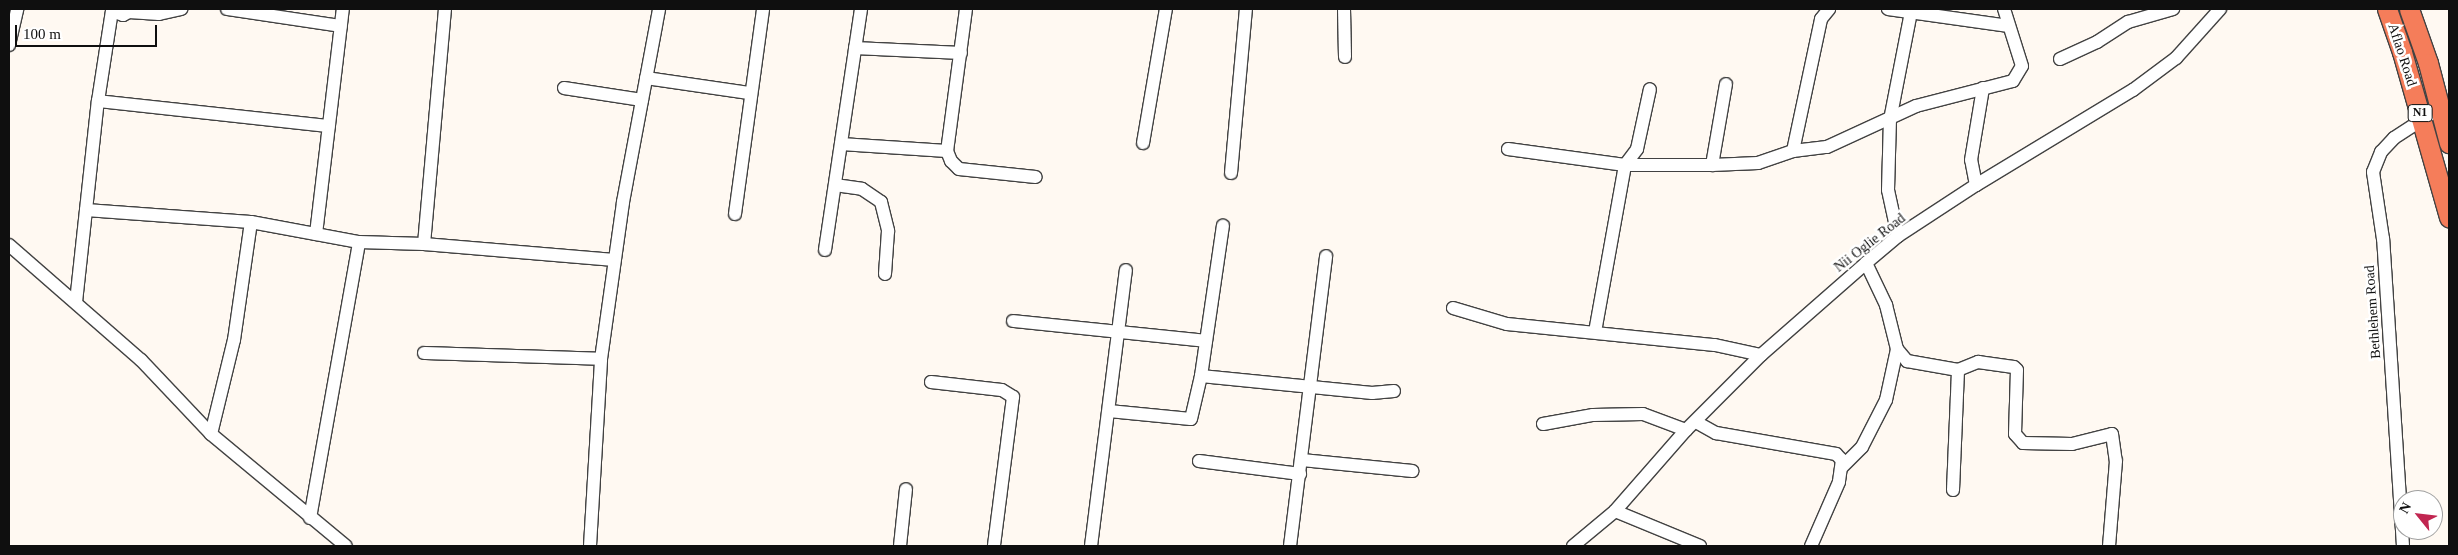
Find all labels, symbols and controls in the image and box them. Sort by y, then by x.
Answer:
scale bar [18,15,160,47]
street label: Aflao Road [2384,22,2420,88]
text: 100 m [23,26,61,42]
road number: N1 [2408,104,2432,122]
street label: Nii Oglie Road [1831,210,1909,276]
street label: Bethlehem Road [2361,265,2385,359]
north arrow [2393,490,2443,540]
text: N [2396,500,2414,516]

